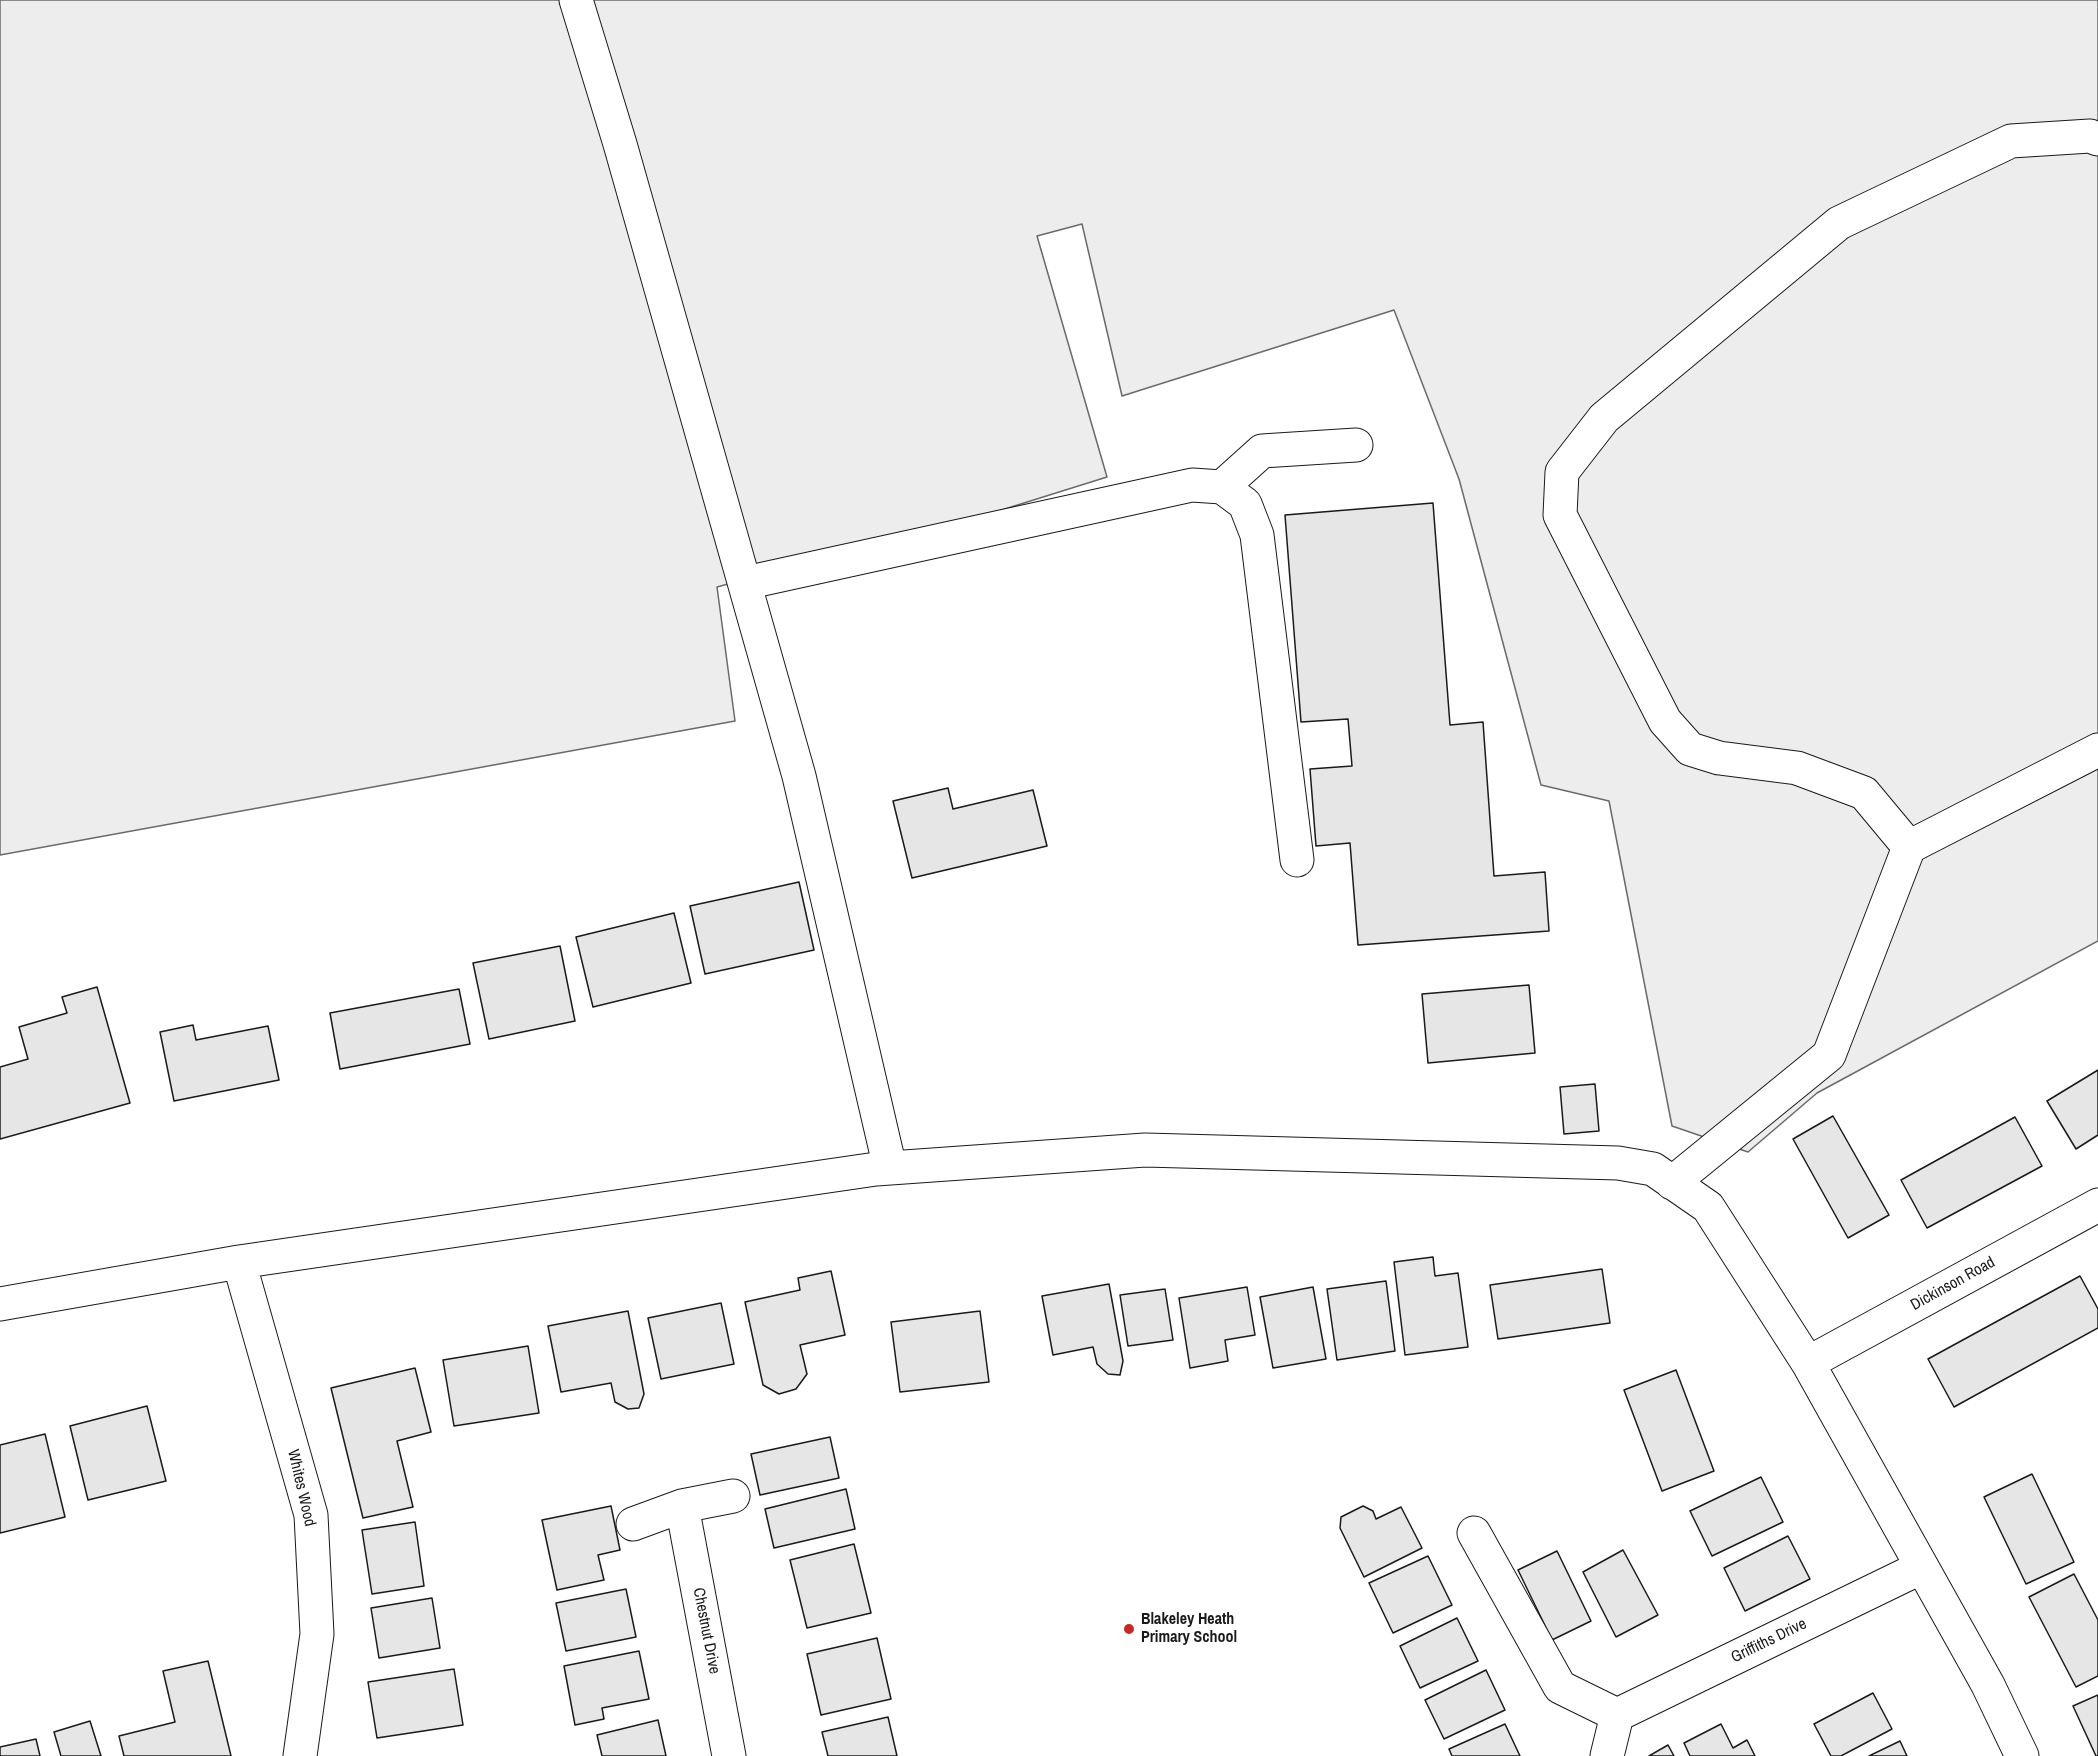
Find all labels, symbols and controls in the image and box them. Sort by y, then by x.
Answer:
street label: Dickinson Road [1908,1253,1998,1315]
street label: Whites Wood [283,1448,319,1528]
street label: Chestnut Drive [688,1586,724,1676]
place label: Blakeley Heath Primary School [1141,1610,1237,1648]
street label: Griffiths Drive [1728,1615,1810,1667]
marker: Blakeley Heath Primary School [1122,1622,1136,1636]

